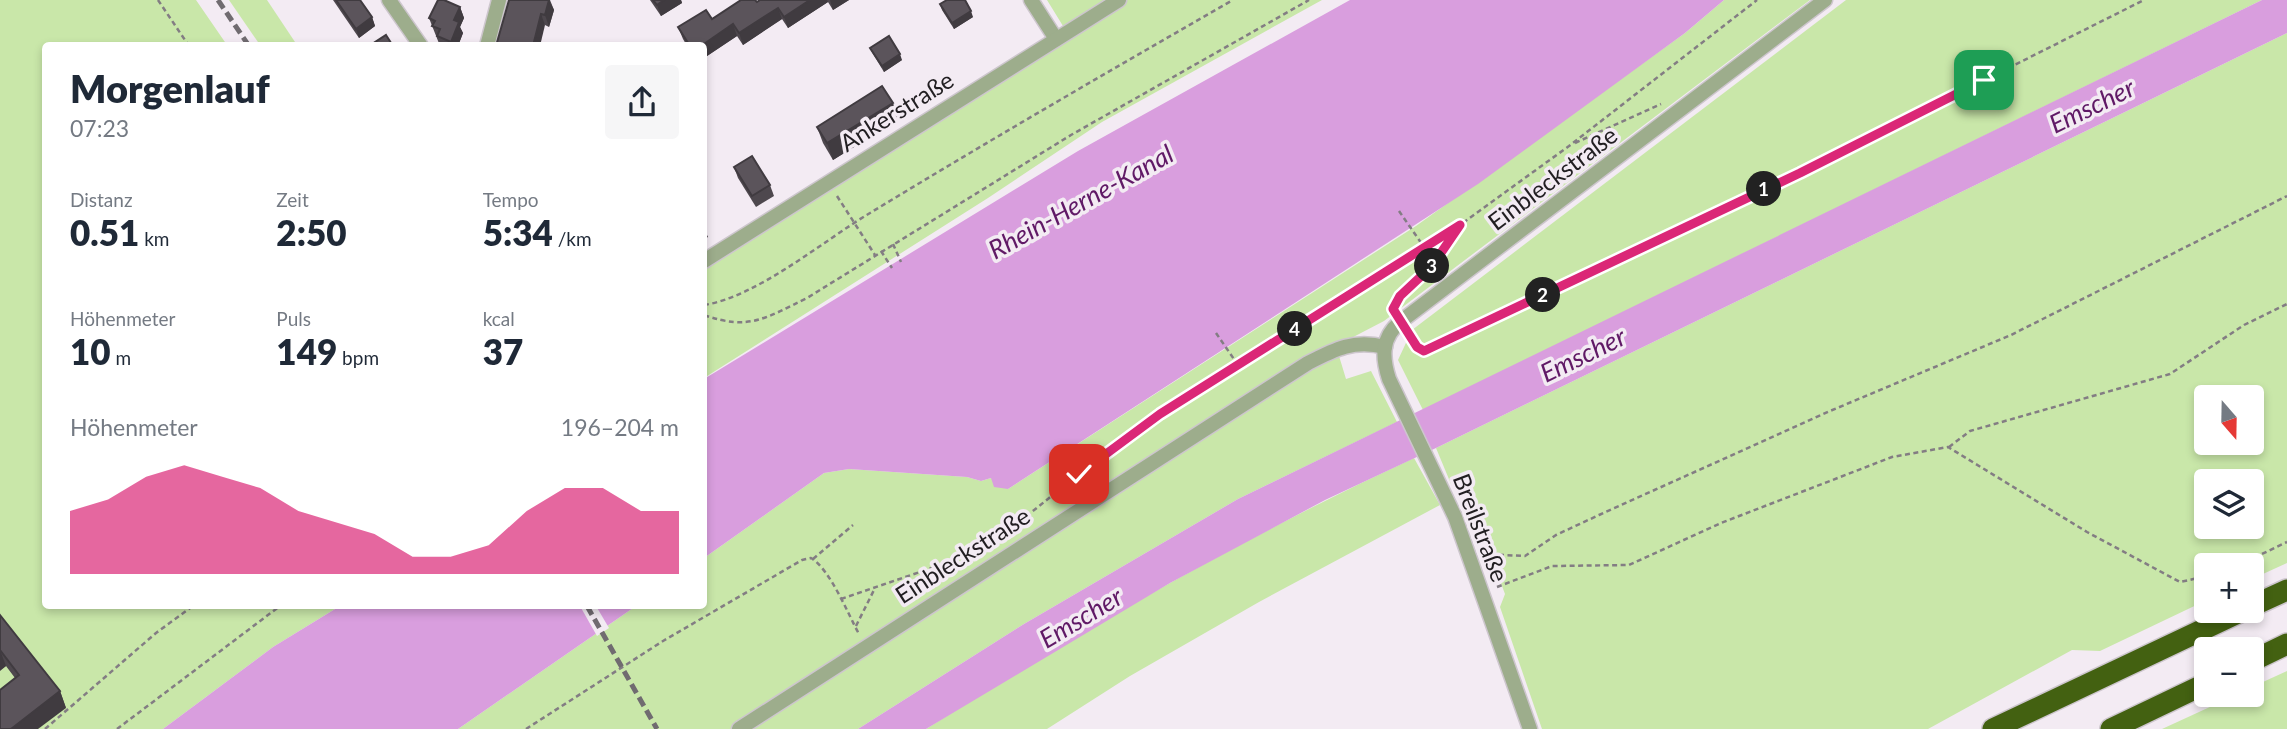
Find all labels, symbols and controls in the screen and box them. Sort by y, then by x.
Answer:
pin [1954,50,2014,110]
icon: arrive [1965,61,2003,99]
street label: Ankerstraße [834,64,958,157]
text: Morgenlauf [70,65,270,111]
button: share [605,65,679,139]
water label: Emscher [2043,70,2141,140]
text: 07:23 [70,114,129,142]
street label: Einbleckstraße [1482,120,1622,236]
water label: Rhein-Herne-Kanal [982,137,1179,265]
pin: 1 [1746,172,1782,206]
text: 1 [1758,177,1769,200]
text: Distanz [70,188,133,211]
text: Zeit [276,188,309,211]
text: Tempo [483,188,539,211]
text: 0.51 [70,211,139,253]
text: 2:50 [276,211,347,253]
text: 5:34 [483,211,553,253]
text: km [139,227,169,250]
text: /km [553,227,592,250]
pin: 3 [1414,248,1450,284]
text: 3 [1426,254,1437,277]
pin: 2 [1526,278,1560,312]
text: 2 [1537,283,1548,306]
text: Höhenmeter [70,307,176,330]
text: Puls [276,307,311,330]
text: kcal [483,307,515,330]
pin: 4 [1278,312,1312,346]
text: 4 [1289,317,1300,340]
water label: Emscher [1534,319,1632,389]
text: 10 [70,330,111,372]
text: 149 [276,330,337,372]
text: 37 [483,330,523,372]
text: m [111,346,131,369]
text: bpm [337,346,379,369]
north arrow [2194,385,2264,455]
map controls [2194,385,2264,707]
text: Höhenmeter [70,413,198,441]
text: 196–204 m [561,413,679,441]
pin [1049,444,1109,504]
icon: check [1060,455,1098,493]
street label: Breilstraße [1447,469,1515,586]
button: layers [2194,469,2264,539]
street label: Einbleckstraße [890,501,1035,609]
button: + [2194,553,2264,623]
water label: Emscher [1033,579,1129,654]
button: − [2194,637,2264,707]

